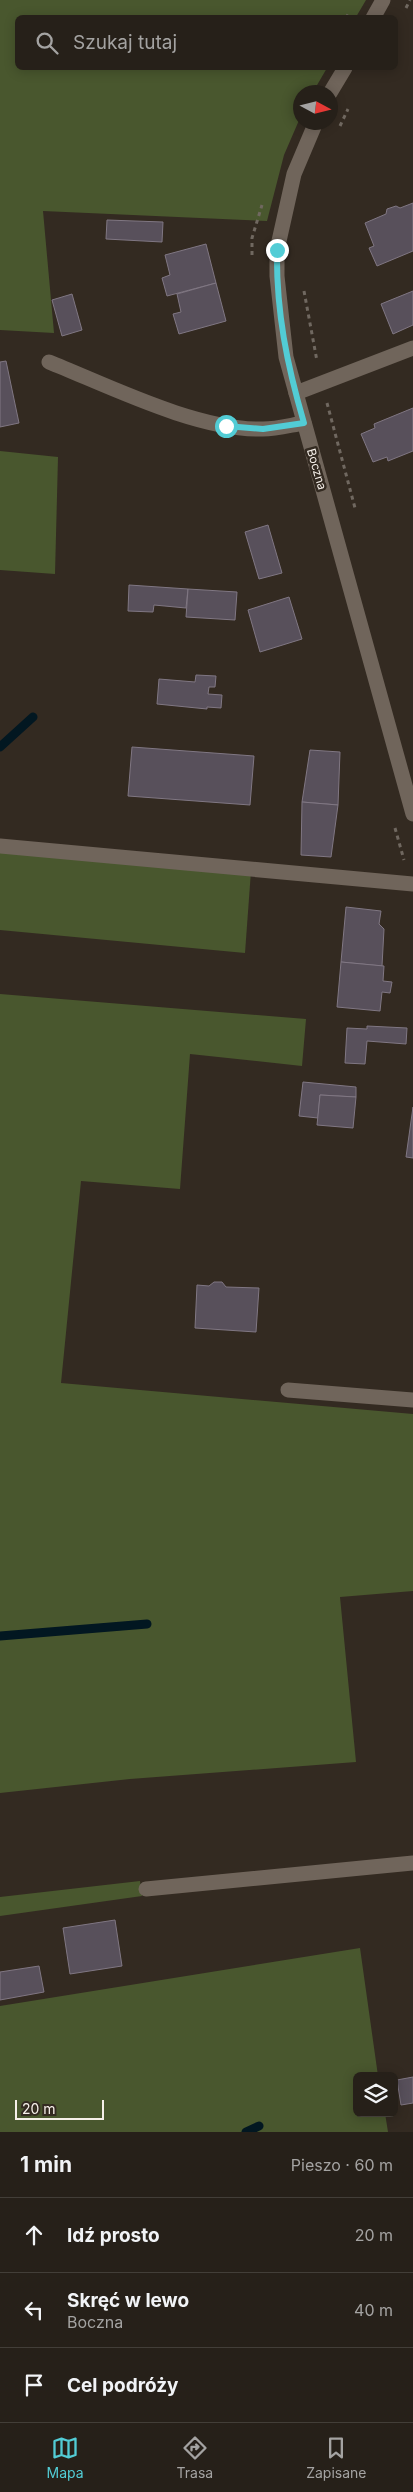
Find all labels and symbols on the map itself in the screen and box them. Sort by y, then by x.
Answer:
north arrow [293,85,338,130]
route end [266,239,289,262]
route start [215,415,238,438]
street label: Boczna [304,447,330,491]
scale bar [15,2097,104,2120]

